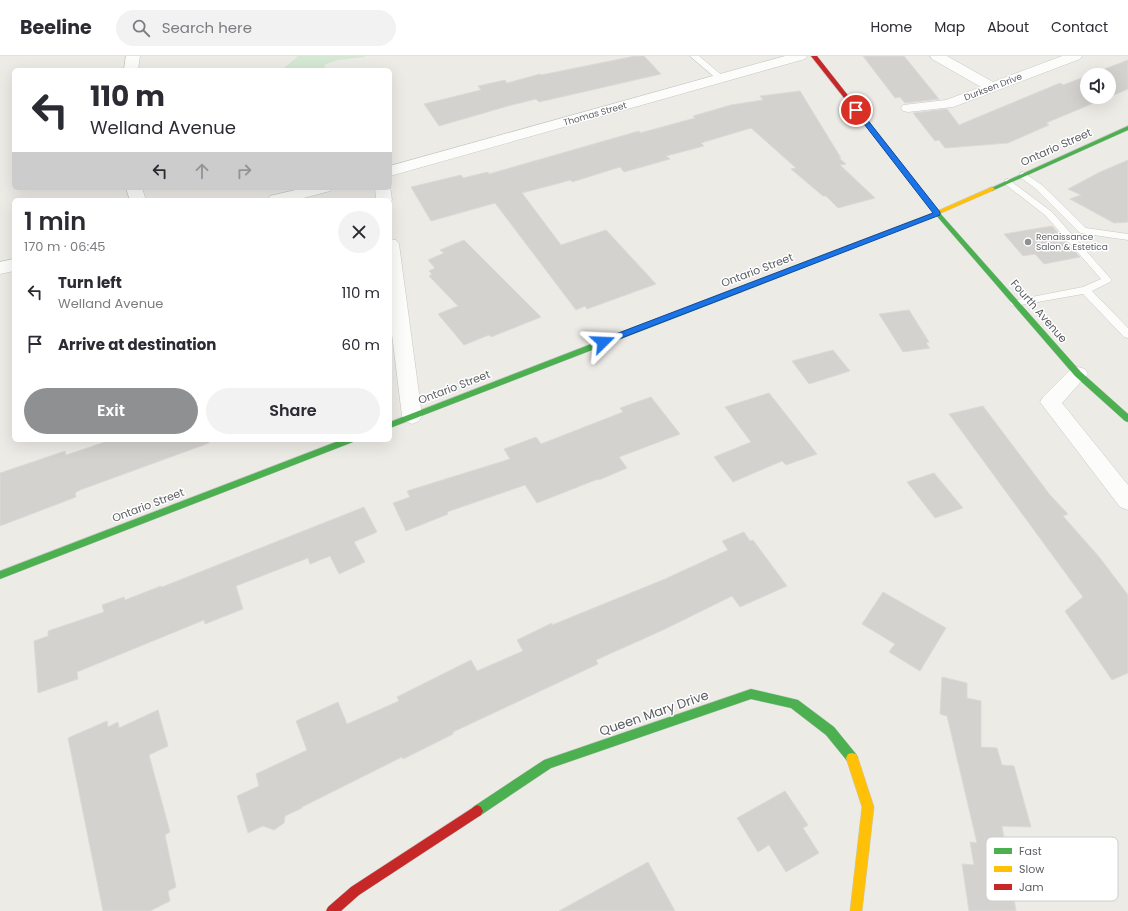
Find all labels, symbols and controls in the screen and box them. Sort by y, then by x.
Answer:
search box [116,10,396,46]
text: Beeline [20,14,92,41]
icon: search [130,17,152,39]
text: Search here [162,17,252,38]
text: Home [870,17,912,37]
text: Map [934,17,965,37]
text: About [987,17,1029,37]
text: Contact [1051,17,1108,37]
map controls [1080,68,1116,104]
button: sound [1080,68,1116,104]
street label: Durksen Drive [962,70,1024,104]
text: 110 m [90,77,165,116]
icon: left [24,84,76,136]
pin [839,93,873,127]
street label: Thomas Street [562,99,628,129]
icon: arrive [845,99,867,121]
text: Welland Avenue [90,115,236,140]
street label: Ontario Street [1018,124,1094,170]
icon: left [149,160,171,182]
icon: ahead [191,160,213,182]
icon: right [233,160,255,182]
text: 1 min [24,205,86,238]
button: close [338,211,380,253]
place label: Renaissance Salon & Estetica [1036,231,1108,253]
text: 170 m · 06:45 [24,237,106,256]
marker: Renaissance Salon & Estetica [1023,237,1033,247]
street label: Ontario Street [719,249,795,291]
text: Turn left [58,272,122,293]
street label: Fourth Avenue [1007,276,1071,346]
icon: left [24,281,46,303]
text: 110 m [342,282,380,303]
text: Welland Avenue [58,294,163,313]
position arrow [582,321,624,363]
icon: arrive [24,333,46,355]
text: Arrive at destination [58,334,216,355]
text: 60 m [342,334,380,355]
street label: Ontario Street [416,366,492,408]
button: Exit [24,388,198,434]
button: Share [206,388,380,434]
street label: Ontario Street [110,484,186,526]
street label: Queen Mary Drive [597,685,711,741]
legend [986,837,1118,901]
text: Fast [1019,843,1042,859]
text: Slow [1019,861,1044,877]
text: Jam [1019,879,1044,895]

